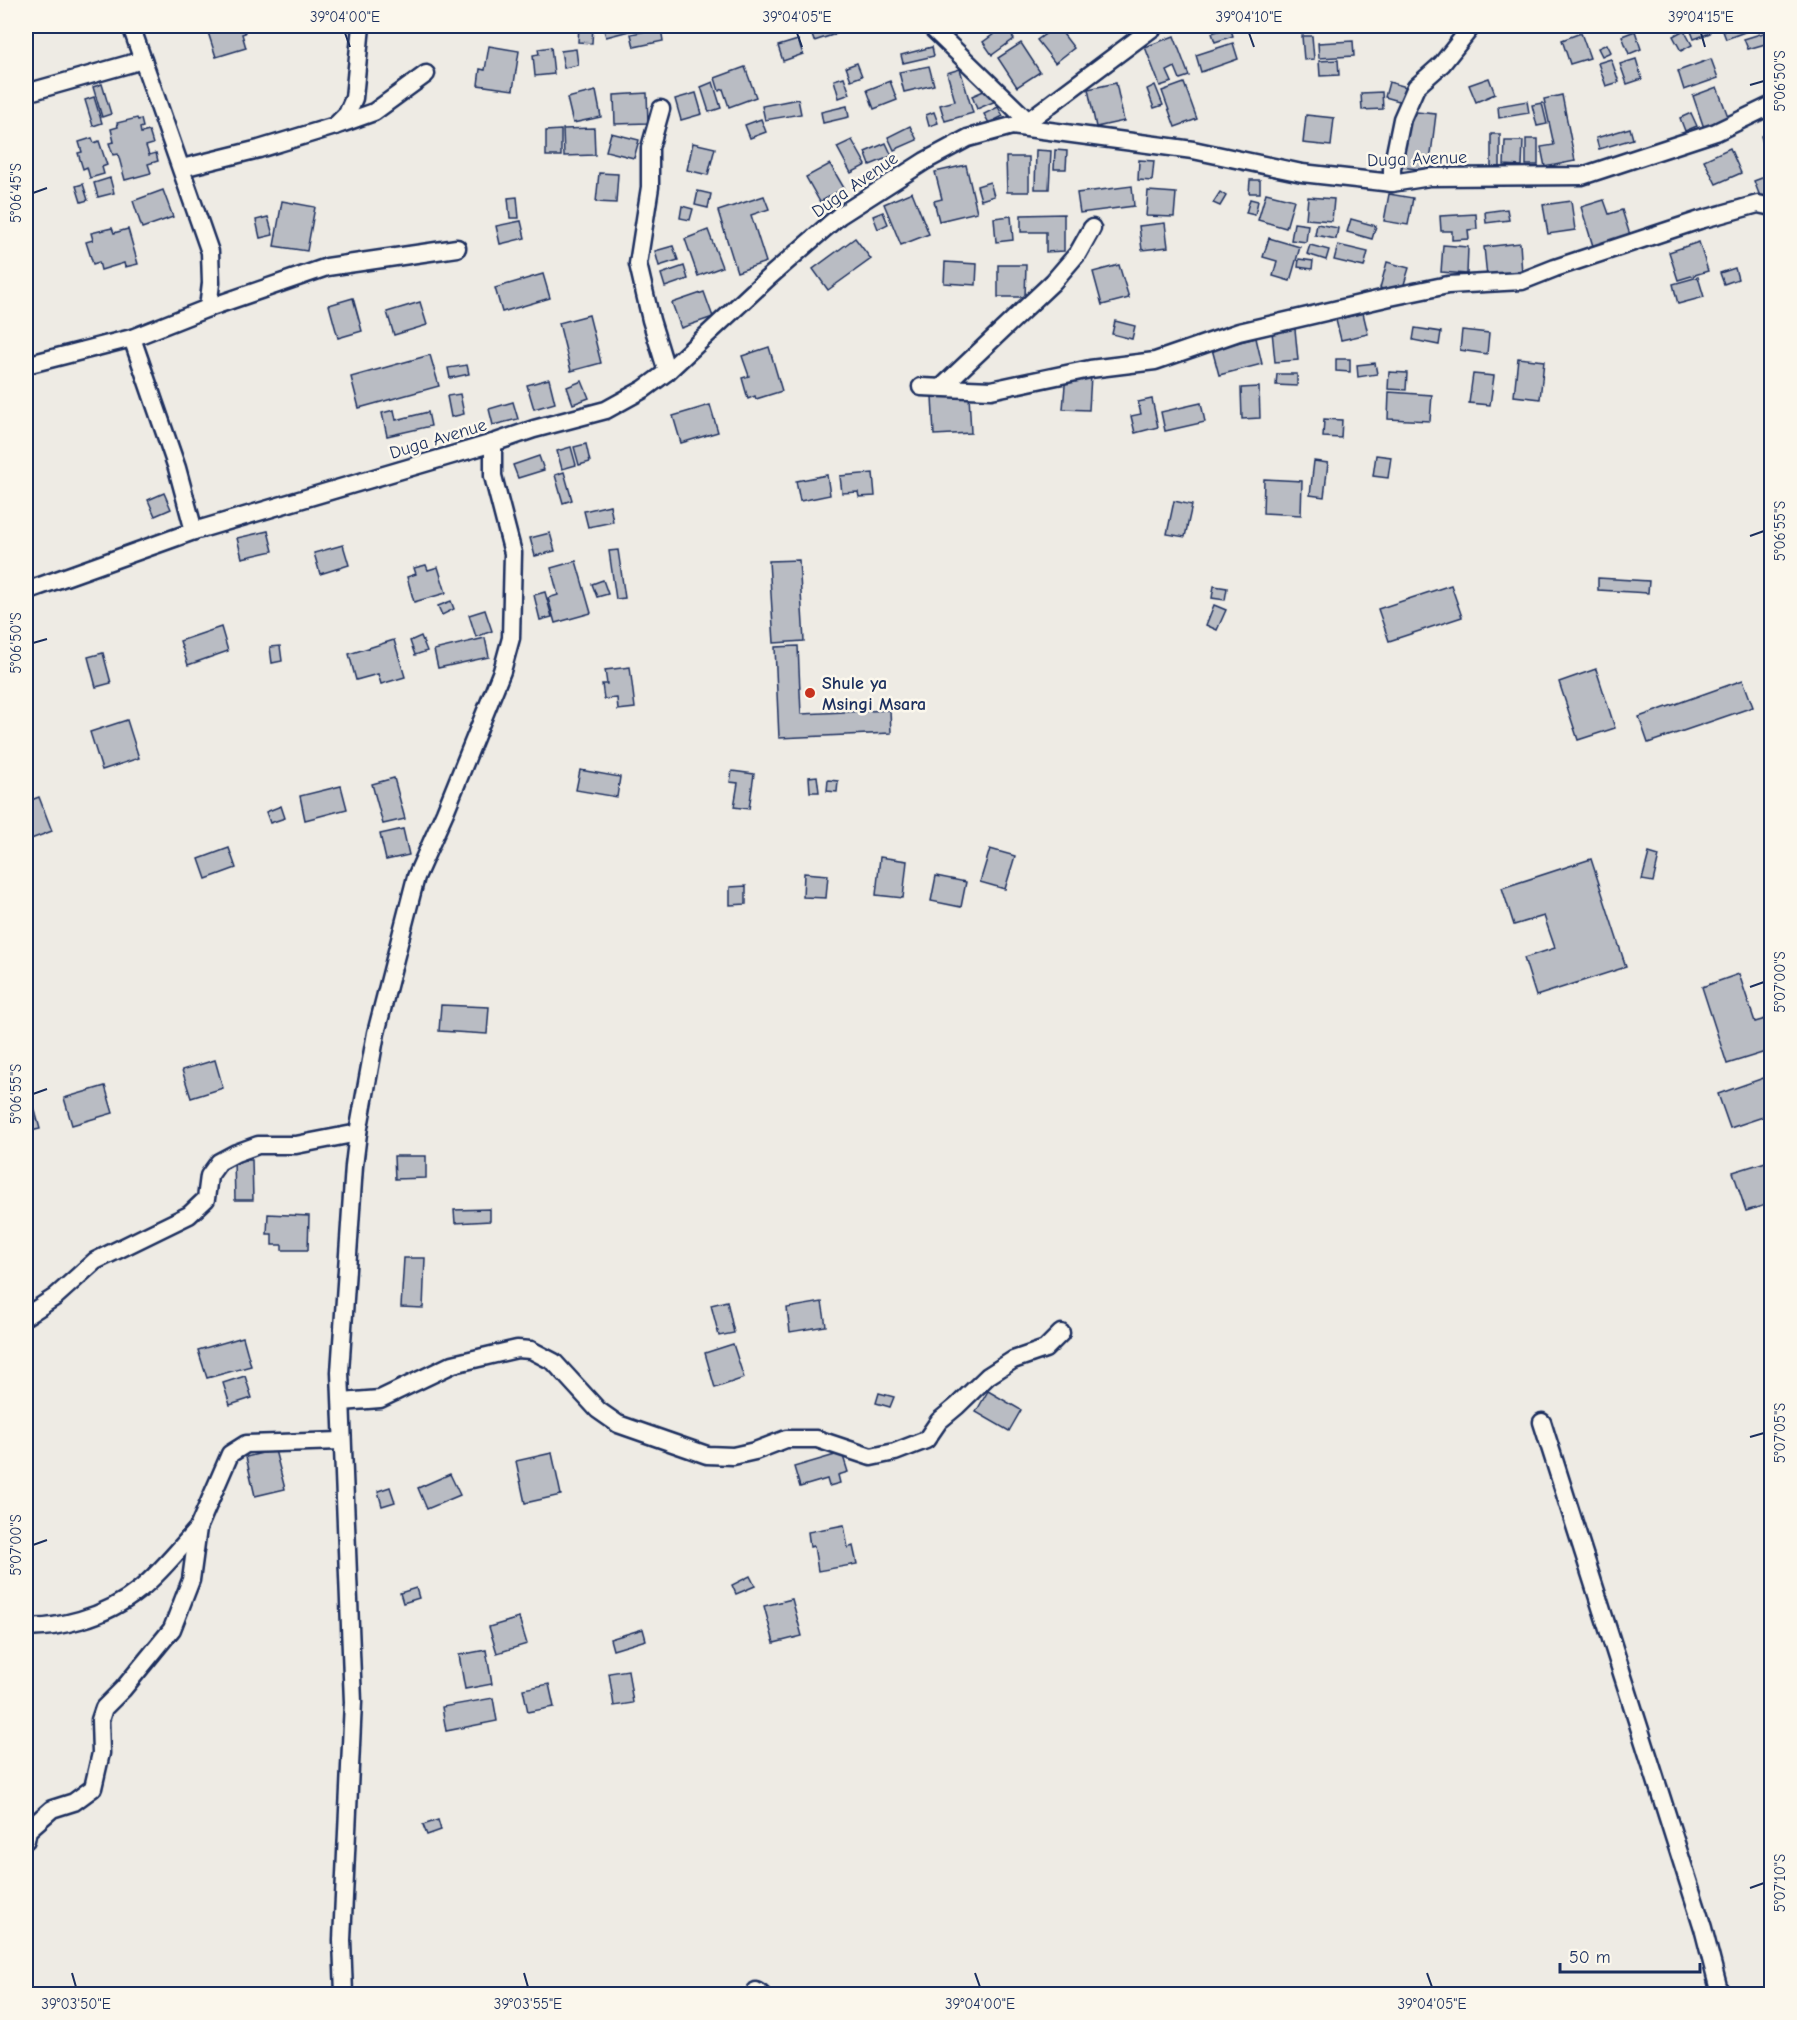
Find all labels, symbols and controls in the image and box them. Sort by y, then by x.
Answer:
text: 39°04'00"E [310,8,380,26]
text: 39°04'05"E [762,8,832,26]
text: 39°04'10"E [1216,8,1282,26]
text: 39°04'15"E [1668,8,1734,26]
text: 5°06'50"S [1771,50,1789,112]
street label: Duga Avenue [1367,147,1467,171]
street label: Duga Avenue [808,148,902,222]
text: 5°06'45"S [7,163,25,223]
street label: Duga Avenue [387,414,489,464]
text: 5°06'55"S [1771,501,1789,561]
text: 5°06'50"S [7,612,25,674]
place label: Shule ya Msingi Msara [822,673,926,715]
marker: Shule ya Msingi Msara [803,686,817,700]
text: 5°07'00"S [1771,951,1789,1013]
text: 5°06'55"S [7,1064,25,1124]
text: 5°07'05"S [1771,1403,1789,1463]
text: 5°07'00"S [7,1514,25,1576]
text: 5°07'10"S [1771,1854,1789,1912]
scale bar [1560,1936,1700,1974]
text: 50 m [1569,1947,1611,1968]
text: 39°03'50"E [41,1995,111,2013]
text: 39°03'55"E [494,1995,562,2013]
text: 39°04'00"E [945,1995,1015,2013]
text: 39°04'05"E [1397,1995,1467,2013]

